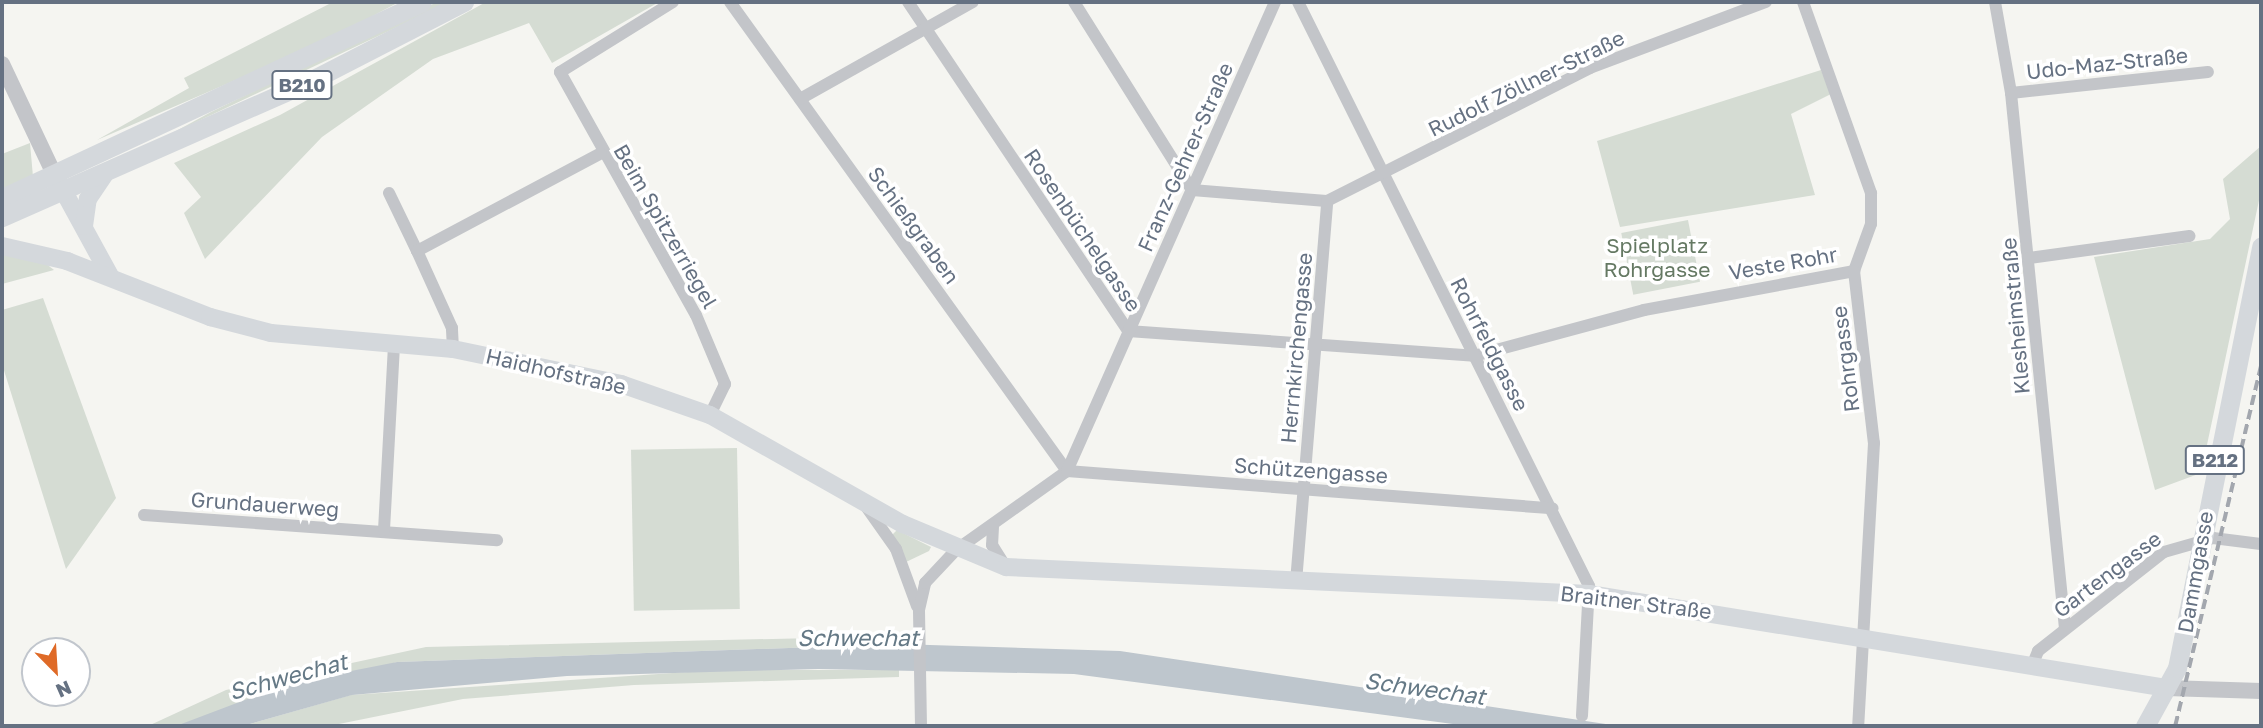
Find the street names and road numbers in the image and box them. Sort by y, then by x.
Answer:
street label: Rudolf Zöllner-Straße [1424,25,1628,141]
street label: Udo-Maz-Straße [2025,42,2189,84]
street label: Franz-Gehrer-Straße [1132,59,1238,255]
road number: B210 [270,69,334,100]
street label: Beim Spitzerriegel [609,139,723,313]
street label: Rosenbüchelgasse [1019,144,1147,316]
street label: Schießgraben [863,162,965,288]
street label: Klesheimstraße [1996,237,2034,395]
street label: Veste Rohr [1727,241,1839,285]
street label: Herrnkirchengasse [1275,251,1317,445]
street label: Rohrfeldgasse [1446,273,1534,415]
street label: Rohrgasse [1826,304,1864,414]
street label: Haidhofstraße [483,343,629,399]
road number: B212 [2184,444,2246,475]
street label: Schützengasse [1233,452,1389,488]
street label: Grundauerweg [190,486,340,522]
street label: Dammgasse [2172,509,2218,635]
street label: Gartengasse [2048,525,2166,623]
street label: Braitner Straße [1559,580,1713,624]

